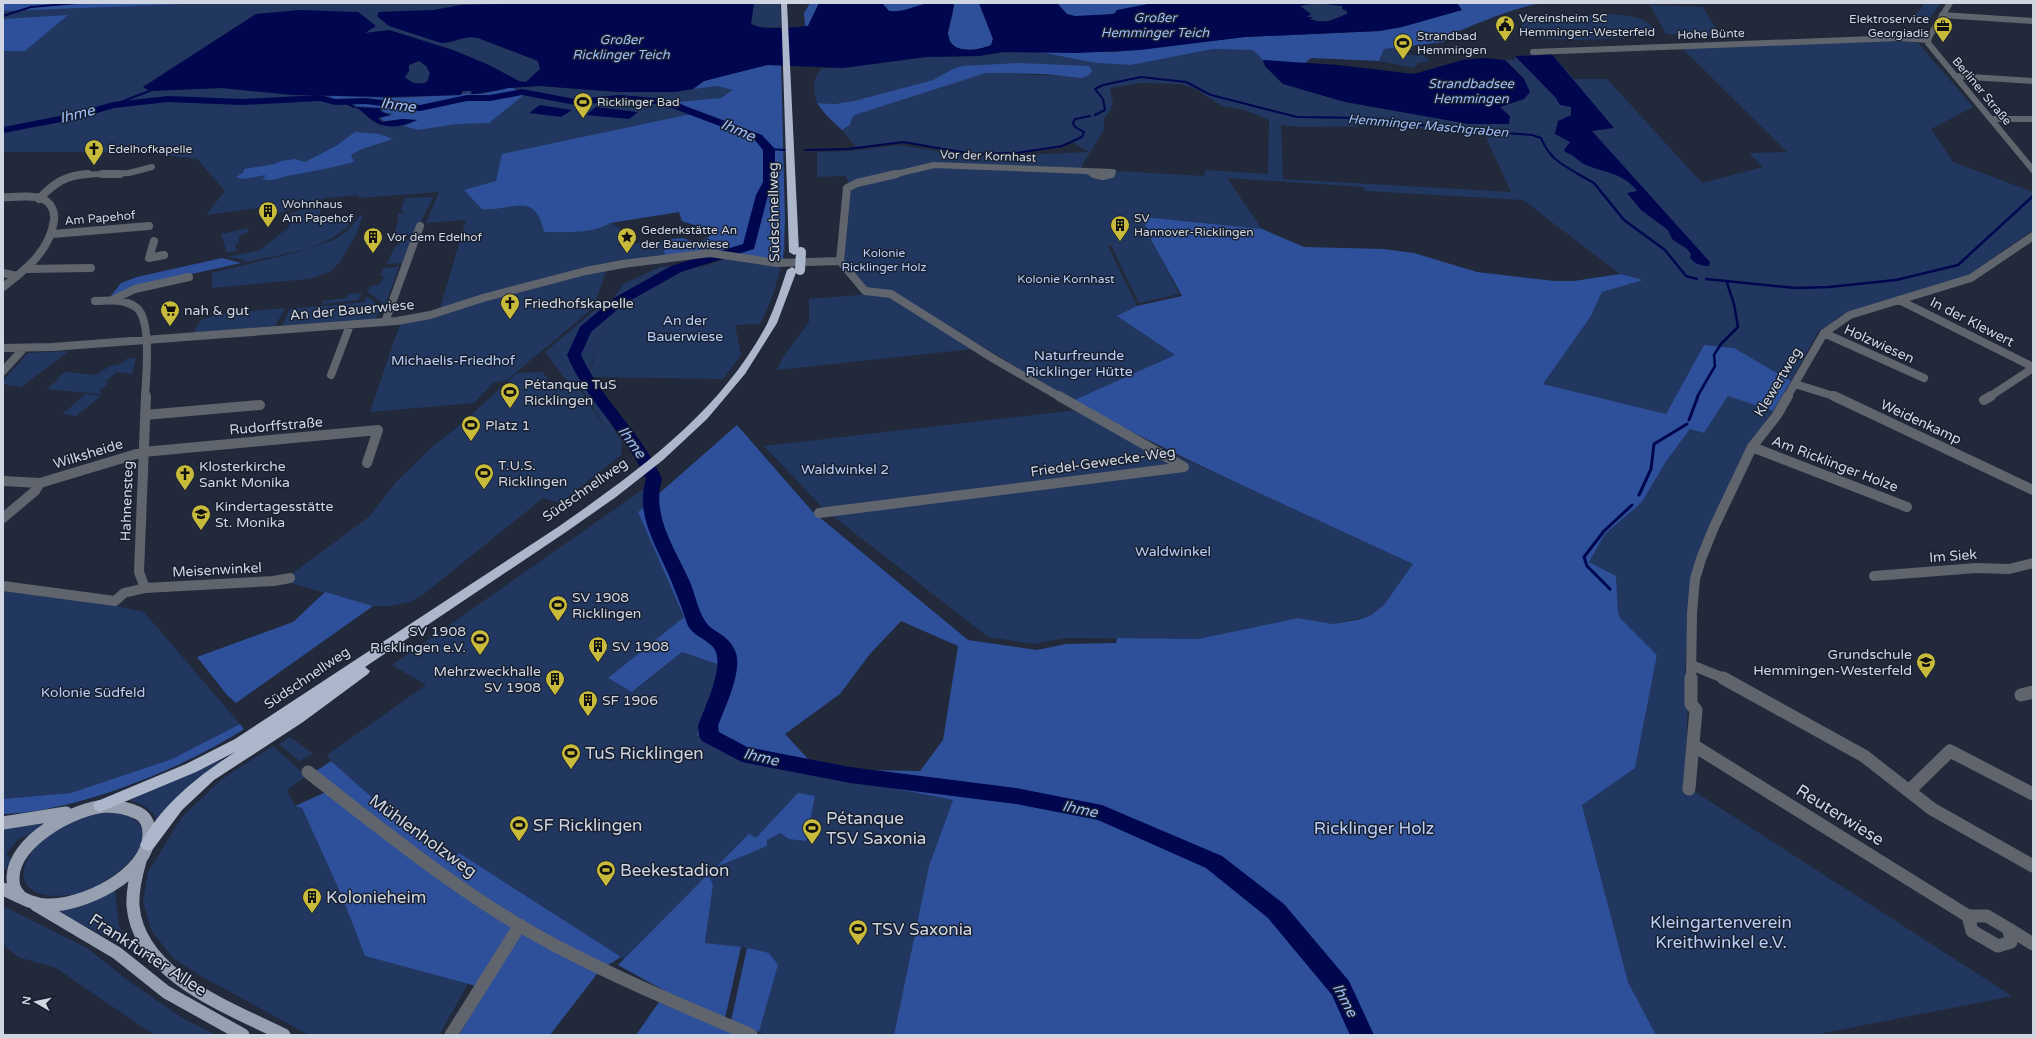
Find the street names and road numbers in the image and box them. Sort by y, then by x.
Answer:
street label: Hohe Bünte [1677,26,1745,42]
street label: Berliner Straße [1949,54,2015,128]
street label: Vor der Kornhast [940,147,1037,165]
street label: Südschnellweg [765,162,783,262]
street label: Am Papehof [64,208,136,228]
street label: In der Klewert [1927,294,2017,351]
street label: An der Bauerwiese [289,296,415,324]
street label: Holzwiesen [1841,321,1917,367]
street label: Klewertweg [1751,344,1805,420]
street label: Weidenkamp [1878,396,1964,448]
street label: Rudorffstraße [229,413,323,439]
street label: Am Ricklinger Holze [1769,432,1901,496]
street label: Wilksheide [51,435,125,473]
street label: Friedel-Gewecke-Weg [1029,443,1177,481]
street label: Südschnellweg [539,454,631,526]
street label: Hahnensteg [117,460,137,542]
street label: Im Siek [1929,546,1978,566]
street label: Meisenwinkel [172,559,262,581]
street label: Südschnellweg [261,643,353,713]
street label: Reuterwiese [1792,780,1888,850]
street label: Mühlenholzweg [365,790,481,882]
street label: Frankfurter Allee [85,909,211,1001]

